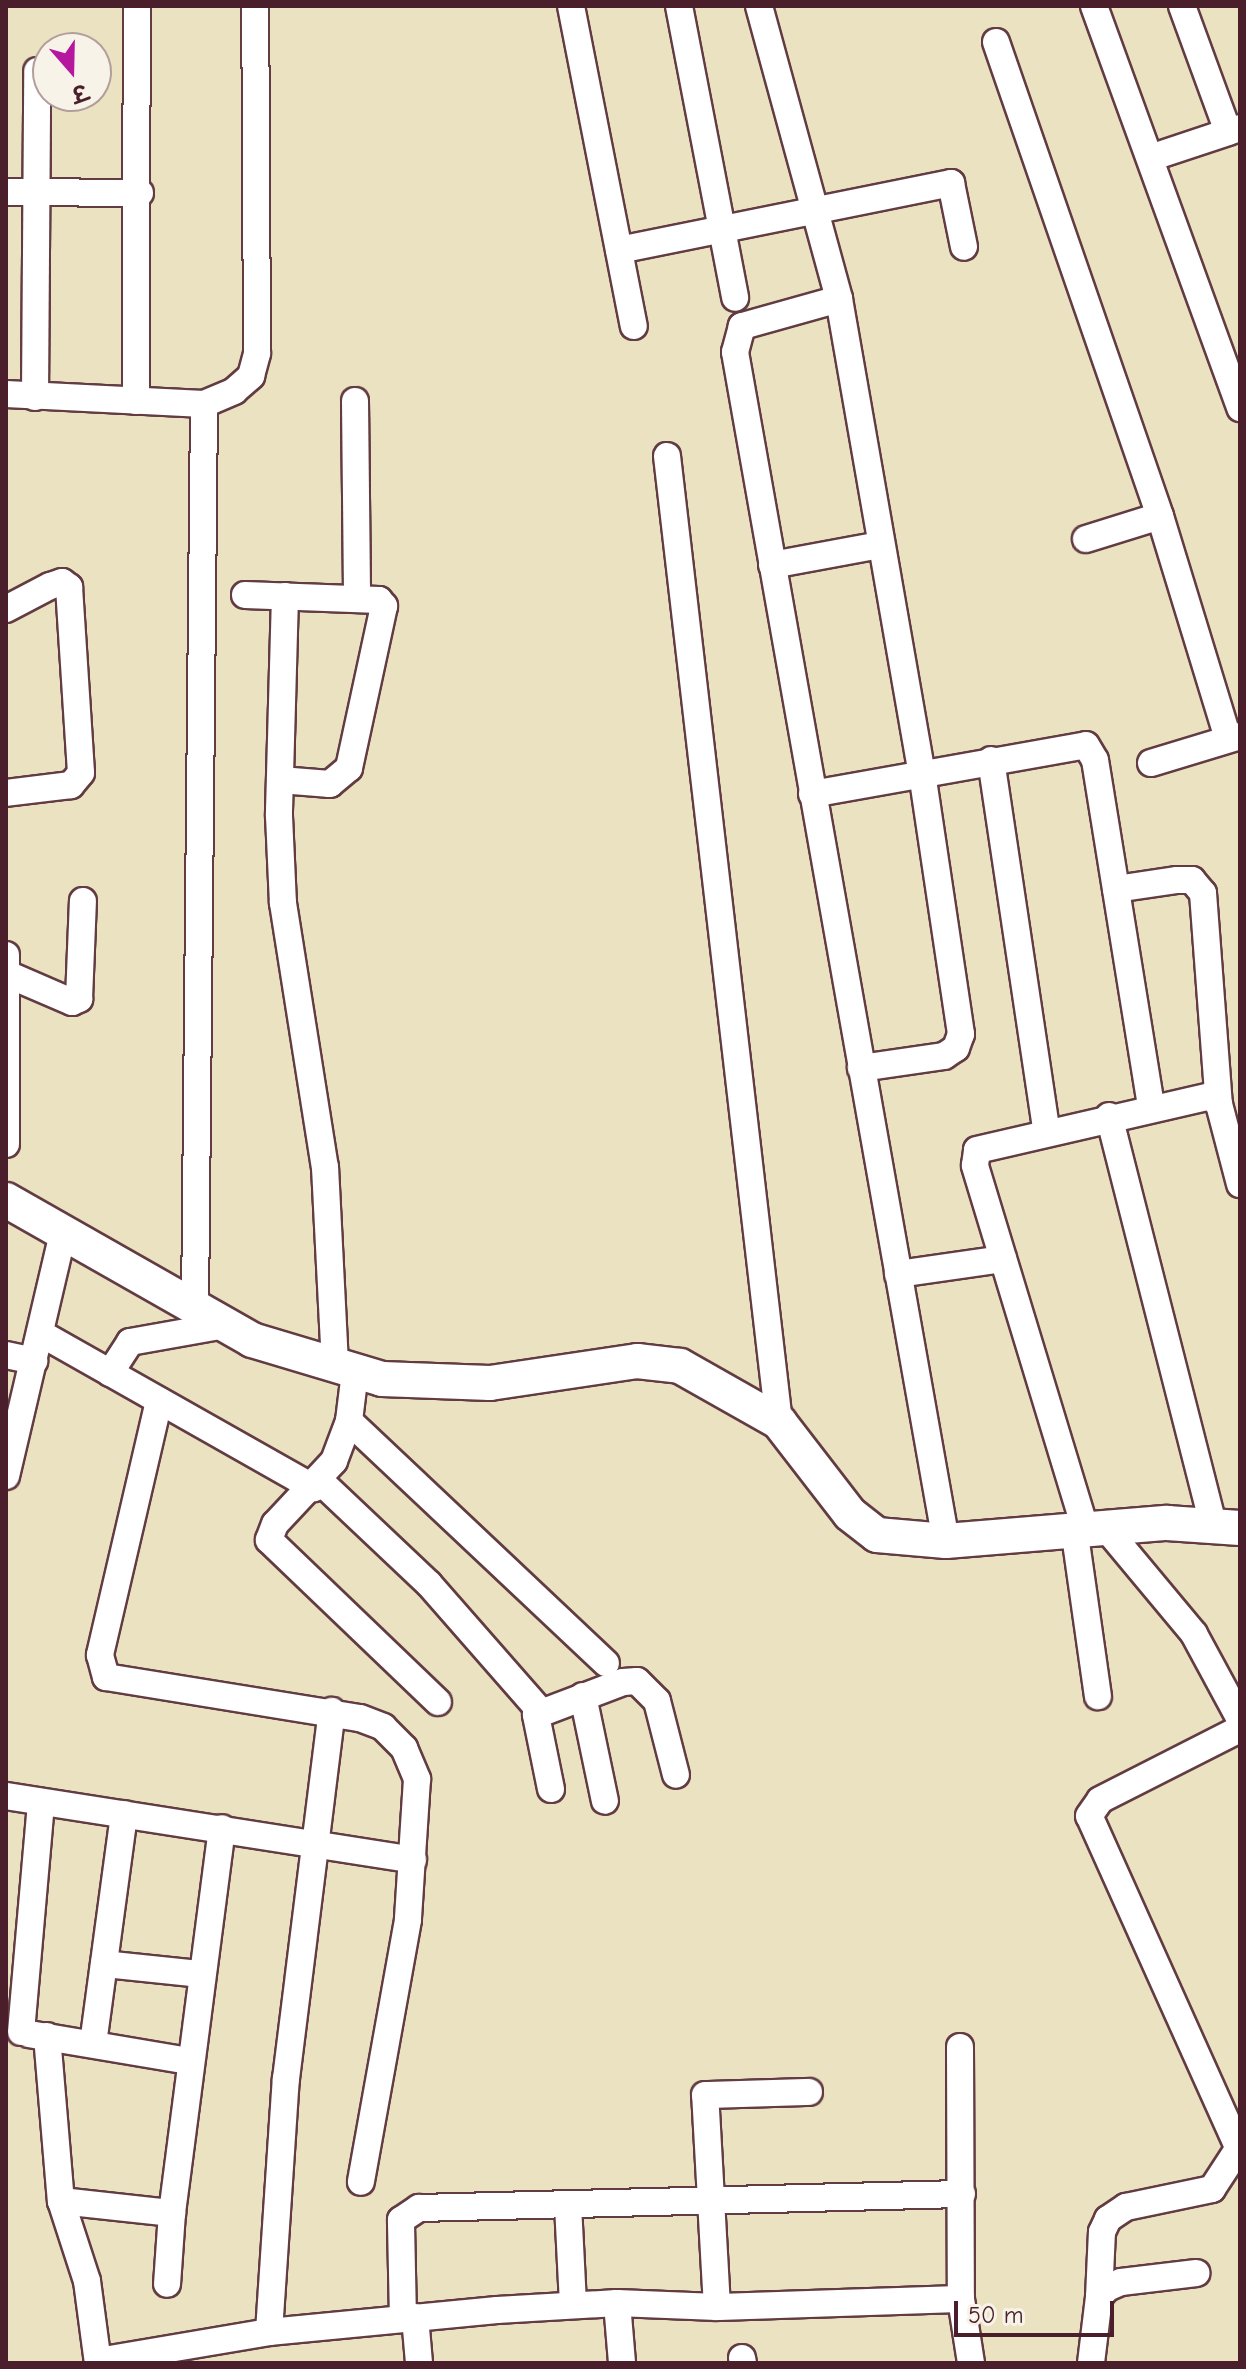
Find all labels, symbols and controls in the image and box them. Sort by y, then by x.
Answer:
north arrow [32,32,112,112]
text: उ [68,78,91,107]
scale bar [958,2285,1118,2335]
text: 50 m [968,2301,1024,2329]

